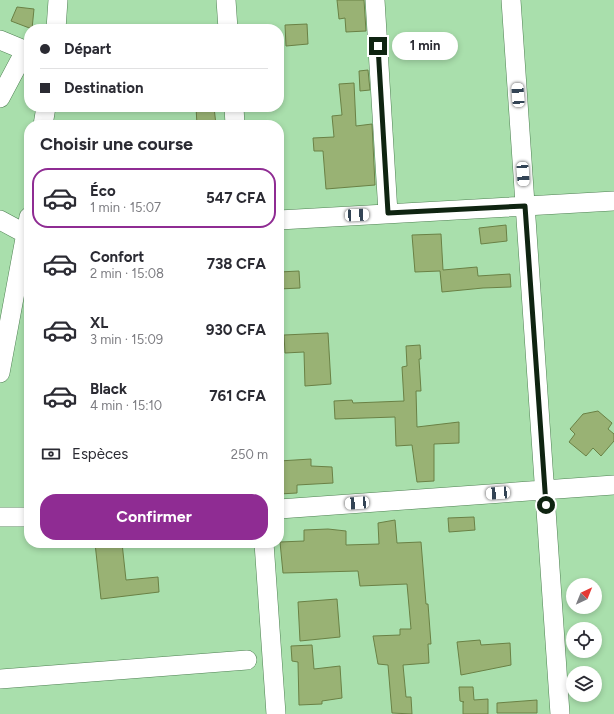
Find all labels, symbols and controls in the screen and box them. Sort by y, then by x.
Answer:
callout: 1 min [392,32,458,60]
route end [369,37,387,55]
text: 1 min [410,38,440,53]
text: Départ [64,40,112,58]
text: Destination [64,79,143,97]
car [511,83,525,107]
text: Choisir une course [40,133,193,155]
car [516,162,530,186]
icon: car [42,180,78,216]
text: Éco [90,182,116,200]
text: 547 CFA [206,189,266,207]
text: 1 min · 15:07 [90,200,161,215]
car [345,208,369,222]
icon: car [42,246,78,282]
text: Confort [90,248,144,266]
text: 738 CFA [207,255,266,273]
text: 2 min · 15:08 [90,266,164,281]
icon: car [42,312,78,348]
text: XL [90,314,108,332]
text: 930 CFA [206,321,266,339]
text: 3 min · 15:09 [90,332,163,347]
icon: car [42,378,78,414]
text: Black [90,380,127,398]
text: 761 CFA [209,387,266,405]
text: 4 min · 15:10 [90,398,162,413]
icon: cash [40,443,62,465]
text: Espèces [72,445,128,463]
text: 250 m [231,447,268,462]
car [486,486,510,500]
button: Confirmer [40,494,268,540]
car [345,496,369,510]
route start [537,496,555,514]
north arrow [566,578,602,614]
map controls [566,578,602,702]
button: locate [566,622,602,658]
button: layers [566,666,602,702]

